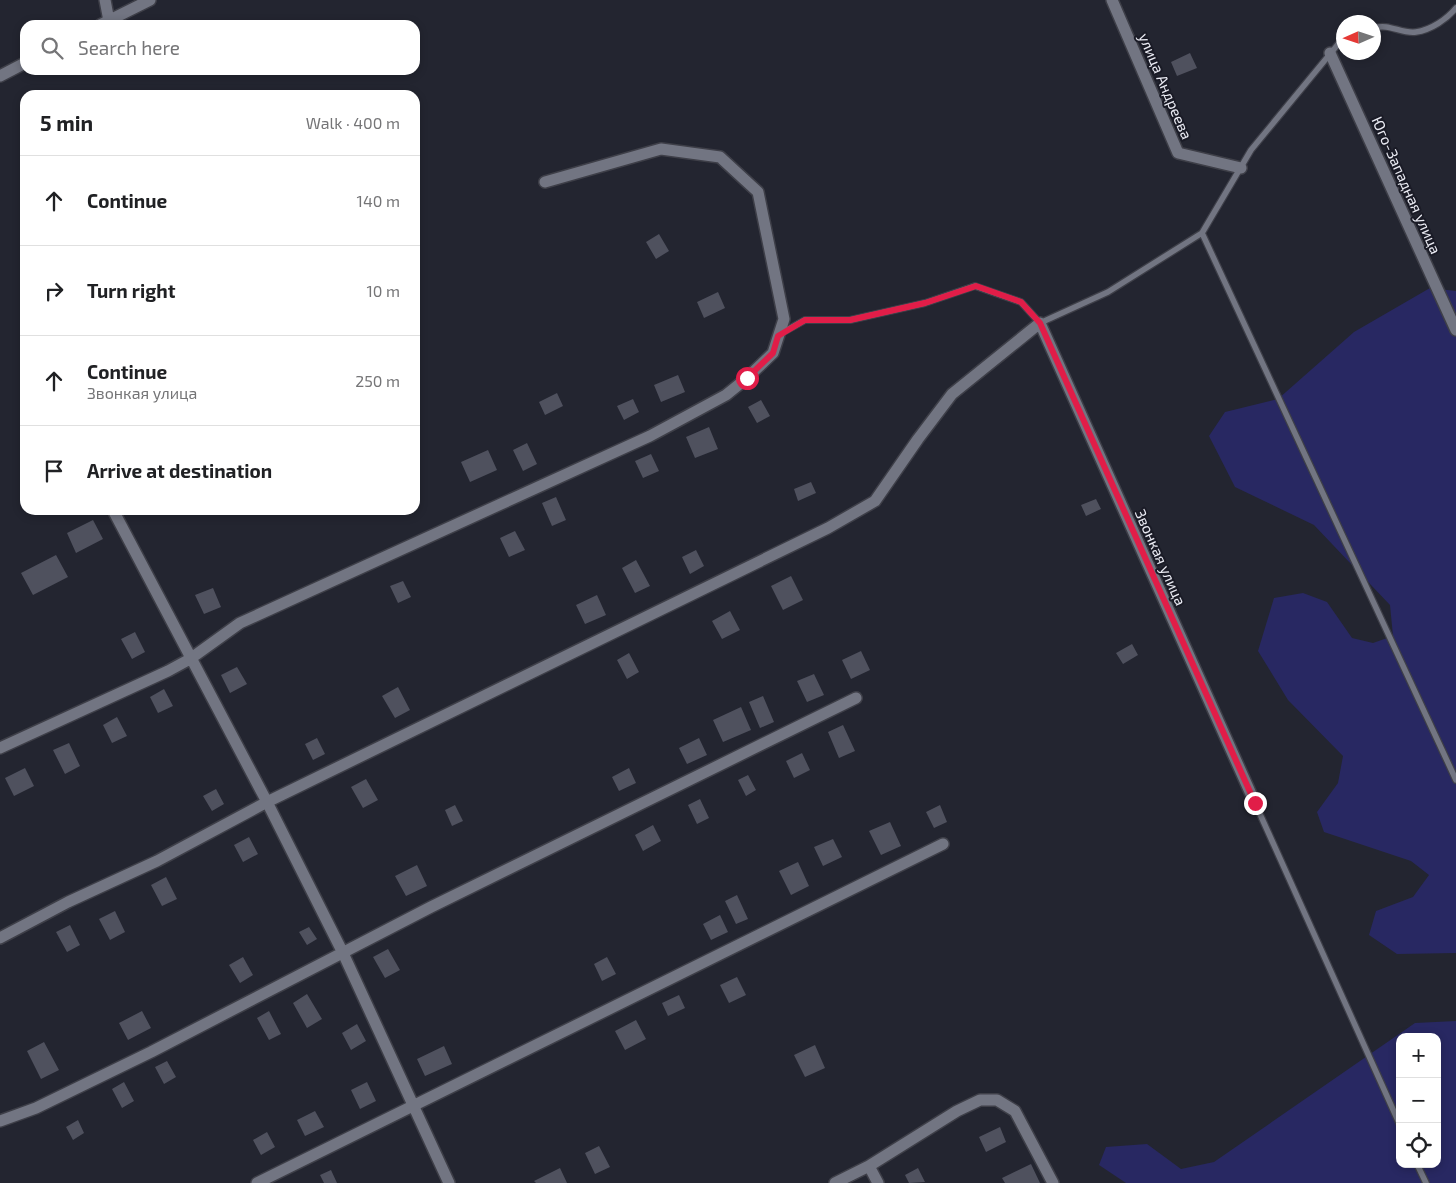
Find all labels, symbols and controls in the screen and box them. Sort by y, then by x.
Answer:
north arrow [1336,15,1381,60]
search box [20,20,420,75]
street label: улица Андреева [1135,30,1196,142]
icon: search [38,34,66,62]
text: Search here [78,36,180,59]
text: 5 min [40,110,93,135]
text: Walk · 400 m [306,113,400,132]
street label: Юго-Западная улица [1368,113,1445,257]
icon: ahead [40,187,68,215]
text: Continue [87,189,167,212]
text: 140 m [357,191,400,210]
icon: right [40,277,68,305]
text: Turn right [87,279,175,302]
text: 10 m [366,281,400,300]
text: Continue [87,360,167,383]
icon: ahead [40,367,68,395]
route start [736,367,759,390]
text: 250 m [355,371,400,390]
text: Звонкая улица [87,383,197,402]
icon: arrive [40,457,68,485]
text: Arrive at destination [87,459,272,482]
street label: Звонкая улица [1131,506,1190,608]
route end [1244,792,1267,815]
map controls [1396,1033,1441,1168]
button: + [1396,1033,1441,1078]
button: − [1396,1078,1441,1123]
button: locate [1396,1123,1441,1168]

